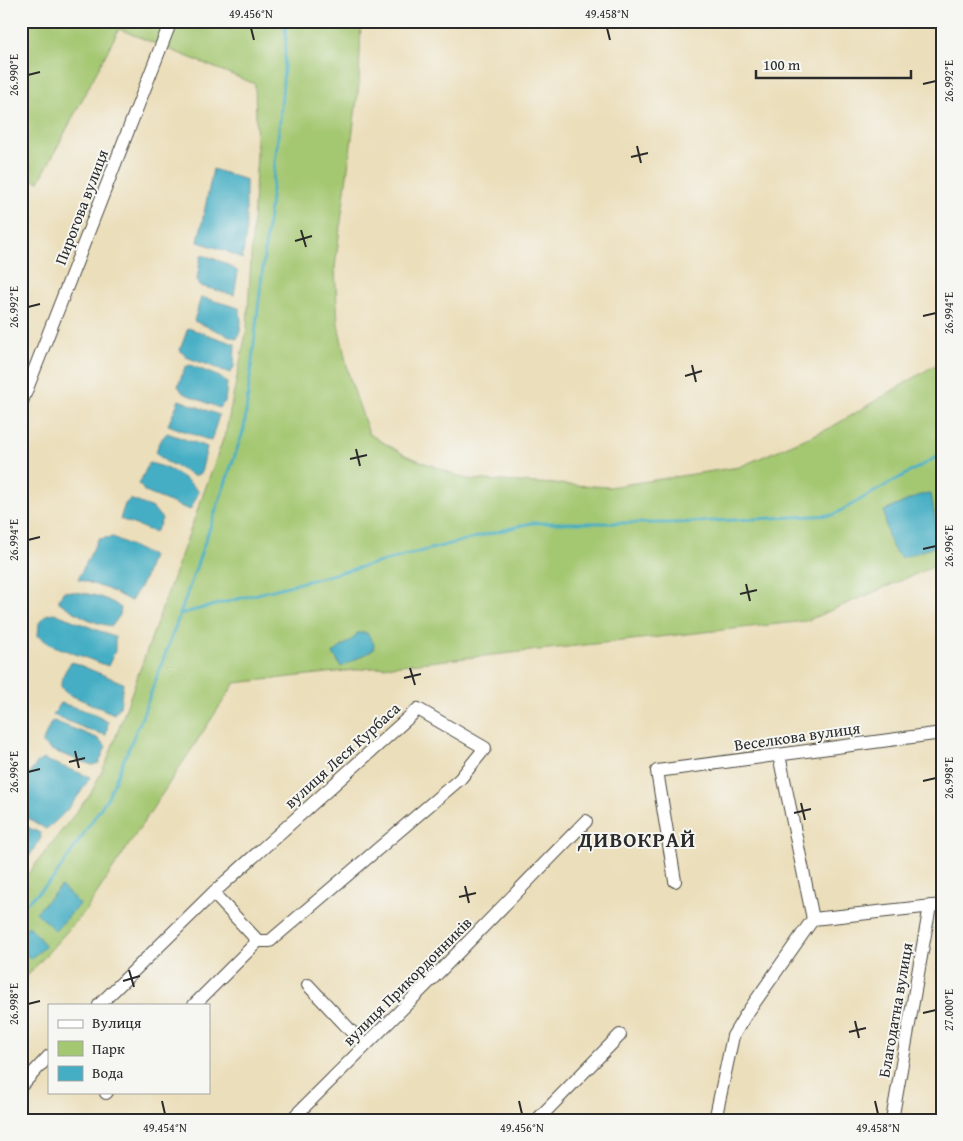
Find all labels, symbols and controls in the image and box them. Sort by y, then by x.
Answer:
text: 49.456°N [229,5,273,22]
text: 49.458°N [585,5,629,22]
scale bar [756,48,910,80]
text: 26.990°E [5,54,22,96]
text: 100 m [763,54,801,75]
text: 26.992°E [940,60,957,102]
street label: Пирогова вулиця [48,146,114,268]
text: 26.992°E [5,286,22,328]
text: 26.994°E [940,292,957,334]
text: 26.994°E [5,519,22,561]
text: 26.996°E [940,525,957,567]
street label: вулиця Леся Курбаса [279,696,405,814]
street label: Веселкова вулиця [732,715,862,757]
text: 26.996°E [5,751,22,793]
text: 26.998°E [940,757,957,799]
district label: ДИВОКРАЙ [577,824,696,855]
street label: вулиця Прикордонників [337,911,477,1051]
street label: Благодатна вулиця [871,941,919,1079]
text: 26.998°E [5,983,22,1025]
text: 27.000°E [940,989,957,1031]
legend [48,1004,210,1094]
text: Вулиця [92,1012,142,1033]
text: Парк [92,1038,125,1059]
text: Вода [92,1062,124,1083]
text: 49.454°N [143,1119,187,1136]
text: 49.456°N [500,1119,544,1136]
text: 49.458°N [856,1119,900,1136]

